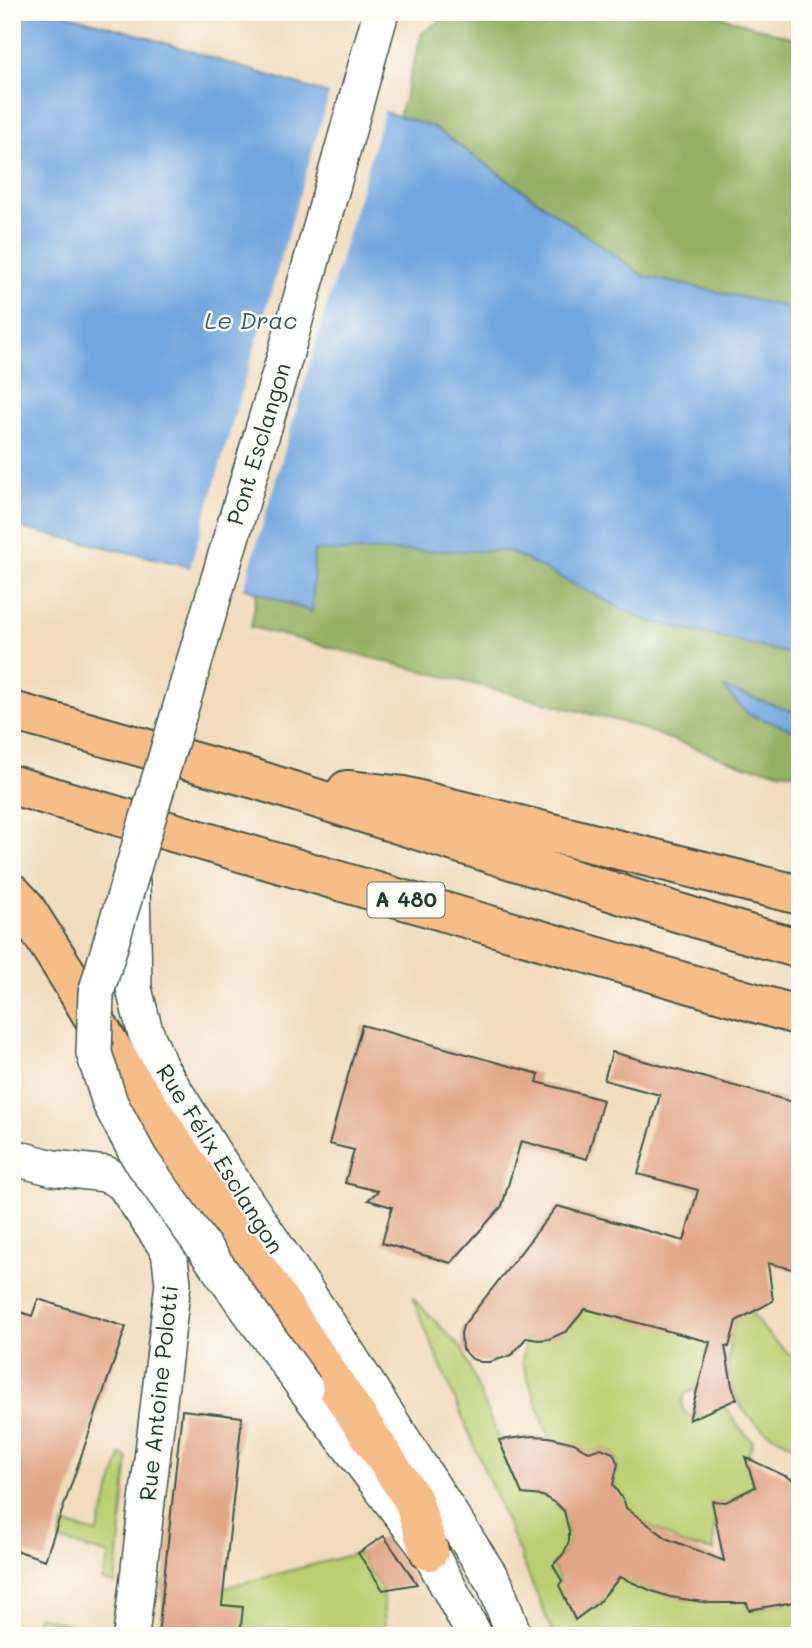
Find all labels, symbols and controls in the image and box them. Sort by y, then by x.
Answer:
water label: Le Drac [205,304,297,335]
street label: Pont Esclangon [219,359,297,529]
road number: A 480 [368,883,444,918]
street label: Rue Félix Esclangon [150,1058,291,1259]
street label: Rue Antoine Polotti [132,1283,184,1502]

